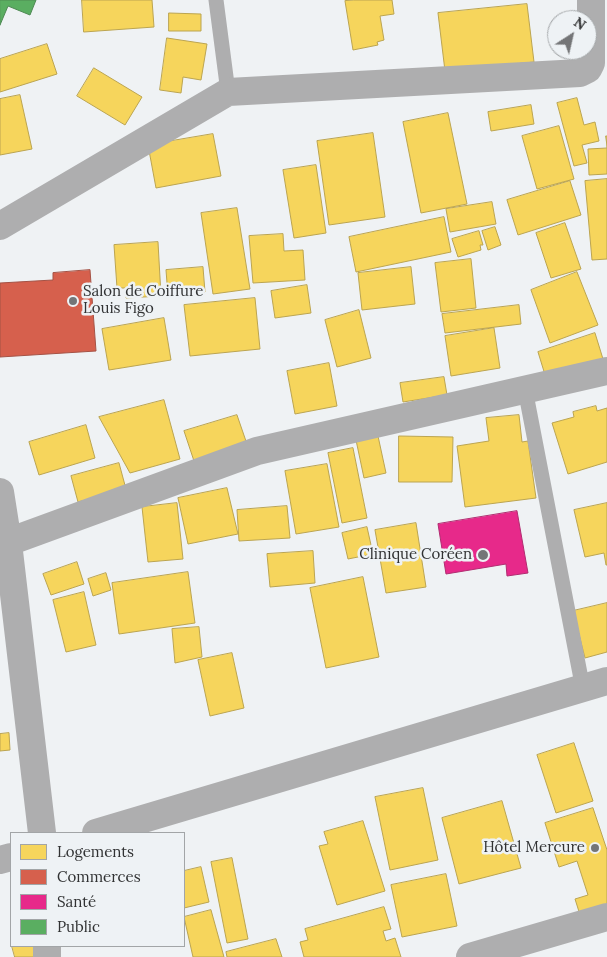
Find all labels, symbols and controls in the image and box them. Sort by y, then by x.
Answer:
north arrow [547,10,597,60]
text: N [570,13,590,34]
place label: Salon de Coiffure Louis Figo [83,283,203,318]
marker: Salon de Coiffure Louis Figo [67,295,79,307]
place label: Clinique Coréen [359,546,472,564]
marker: Clinique Coréen [476,548,490,562]
legend [10,832,185,947]
place label: Hôtel Mercure [483,839,585,857]
text: Logements [57,842,134,861]
marker: Hôtel Mercure [589,842,601,854]
text: Commerces [57,867,141,886]
text: Santé [57,892,96,911]
text: Public [57,917,100,936]

